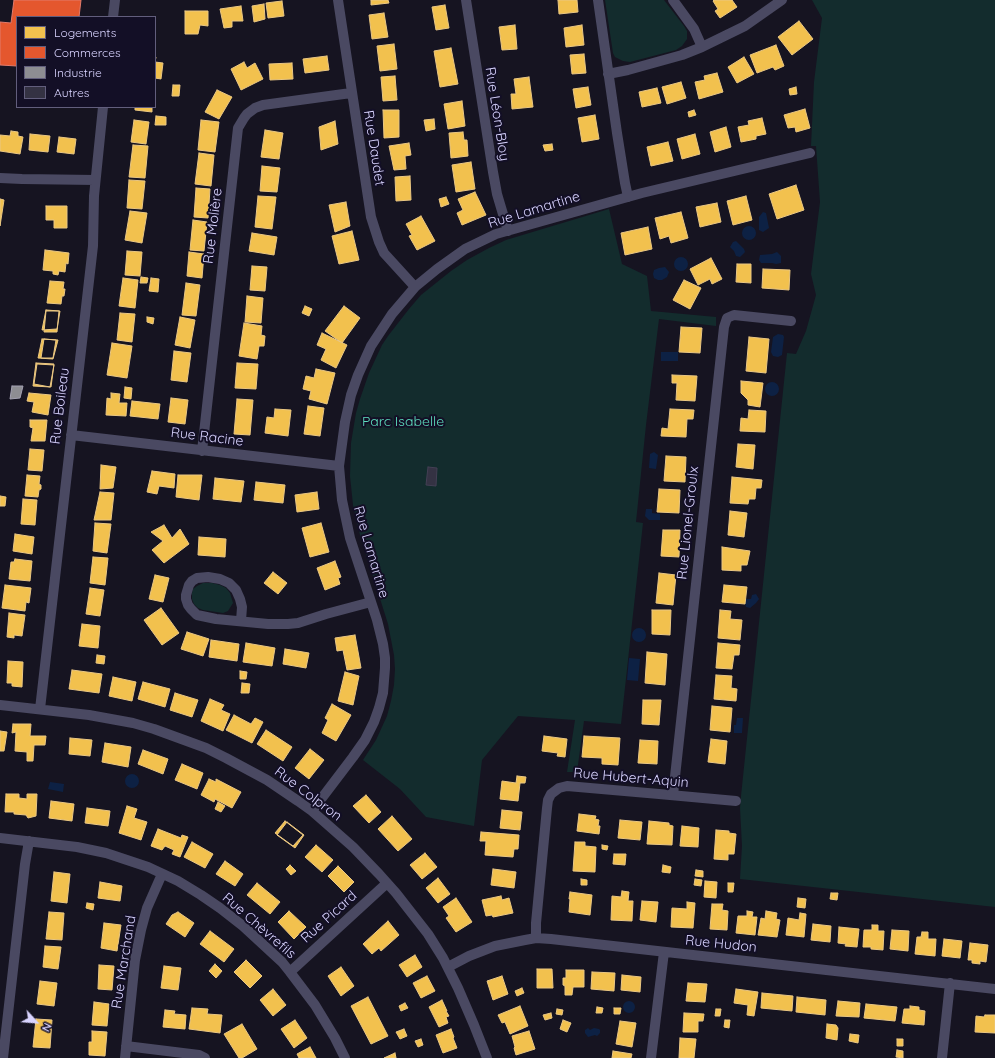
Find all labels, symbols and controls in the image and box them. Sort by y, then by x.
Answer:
legend [16,16,156,108]
text: Logements [54,25,116,40]
text: Commerces [54,45,121,60]
text: Industrie [54,65,102,80]
street label: Rue Léon-Bloy [481,66,513,162]
text: Autres [54,85,89,100]
street label: Rue Daudet [360,109,388,187]
street label: Rue Molière [200,187,226,265]
street label: Rue Lamartine [486,188,582,232]
street label: Rue Boileau [47,367,73,445]
park label: Parc Isabelle [362,414,444,430]
street label: Rue Racine [170,424,244,450]
street label: Rue Lionel-Groulx [674,466,702,580]
street label: Rue Lamartine [350,504,392,600]
street label: Rue Colpron [271,763,345,825]
street label: Rue Hubert-Aquin [573,765,689,791]
street label: Rue Picard [298,887,360,947]
street label: Rue Chèvrefils [219,889,299,963]
street label: Rue Marchand [108,914,140,1010]
street label: Rue Hudon [684,932,758,956]
north arrow [16,1002,56,1042]
text: N [39,1021,55,1034]

